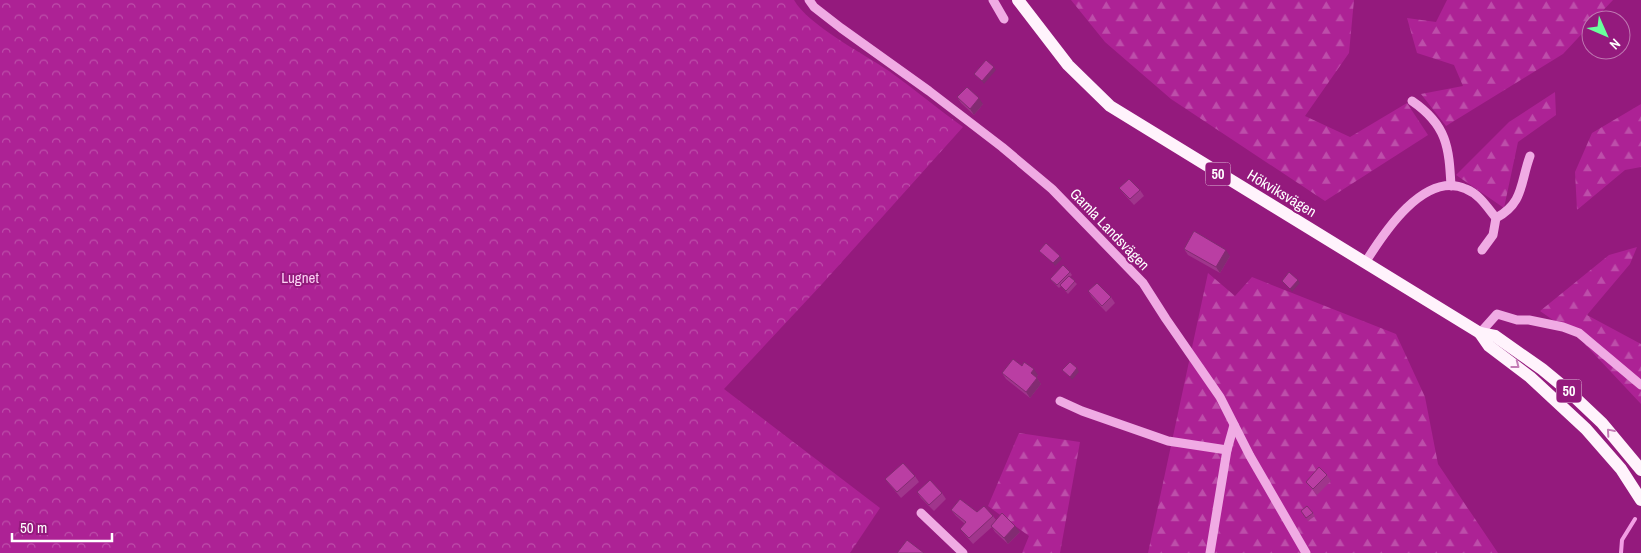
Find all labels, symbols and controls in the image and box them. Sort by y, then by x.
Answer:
north arrow [1581,10,1631,60]
text: N [1606,35,1624,53]
road number: 50 [1206,162,1230,185]
street label: Hökviksvägen [1243,164,1321,222]
street label: Gamla Landsvägen [1065,183,1155,275]
park label: Lugnet [281,267,319,288]
one-way arrow [1510,360,1519,368]
road number: 50 [1556,380,1582,402]
one-way arrow [1607,429,1616,438]
scale bar [12,510,112,542]
text: 50 m [20,517,47,538]

